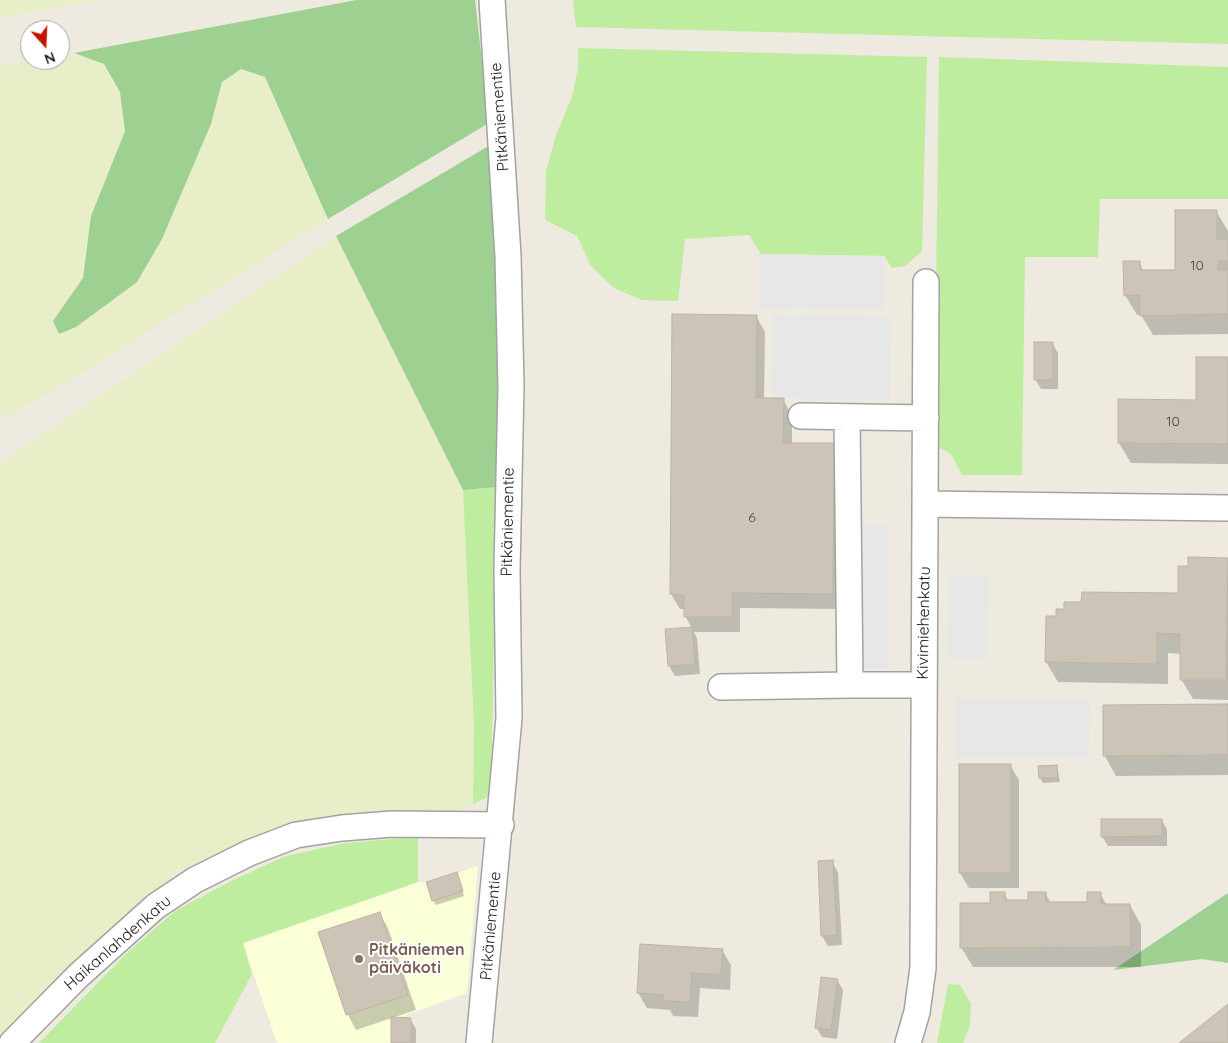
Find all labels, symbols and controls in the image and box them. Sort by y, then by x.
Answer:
north arrow [20,20,70,70]
text: N [42,48,58,68]
street label: Pitkäniementie [487,62,513,172]
house number: 10 [1190,258,1204,274]
house number: 10 [1166,414,1180,430]
street label: Pitkäniementie [497,467,519,577]
house number: 6 [748,510,756,526]
street label: Kivimiehenkatu [913,566,935,680]
street label: Pitkäniementie [477,871,505,981]
street label: Haikanlahdenkatu [61,891,175,995]
place label: Pitkäniemen päiväkoti [369,940,465,978]
marker: Pitkäniemen päiväkoti [353,953,365,965]

